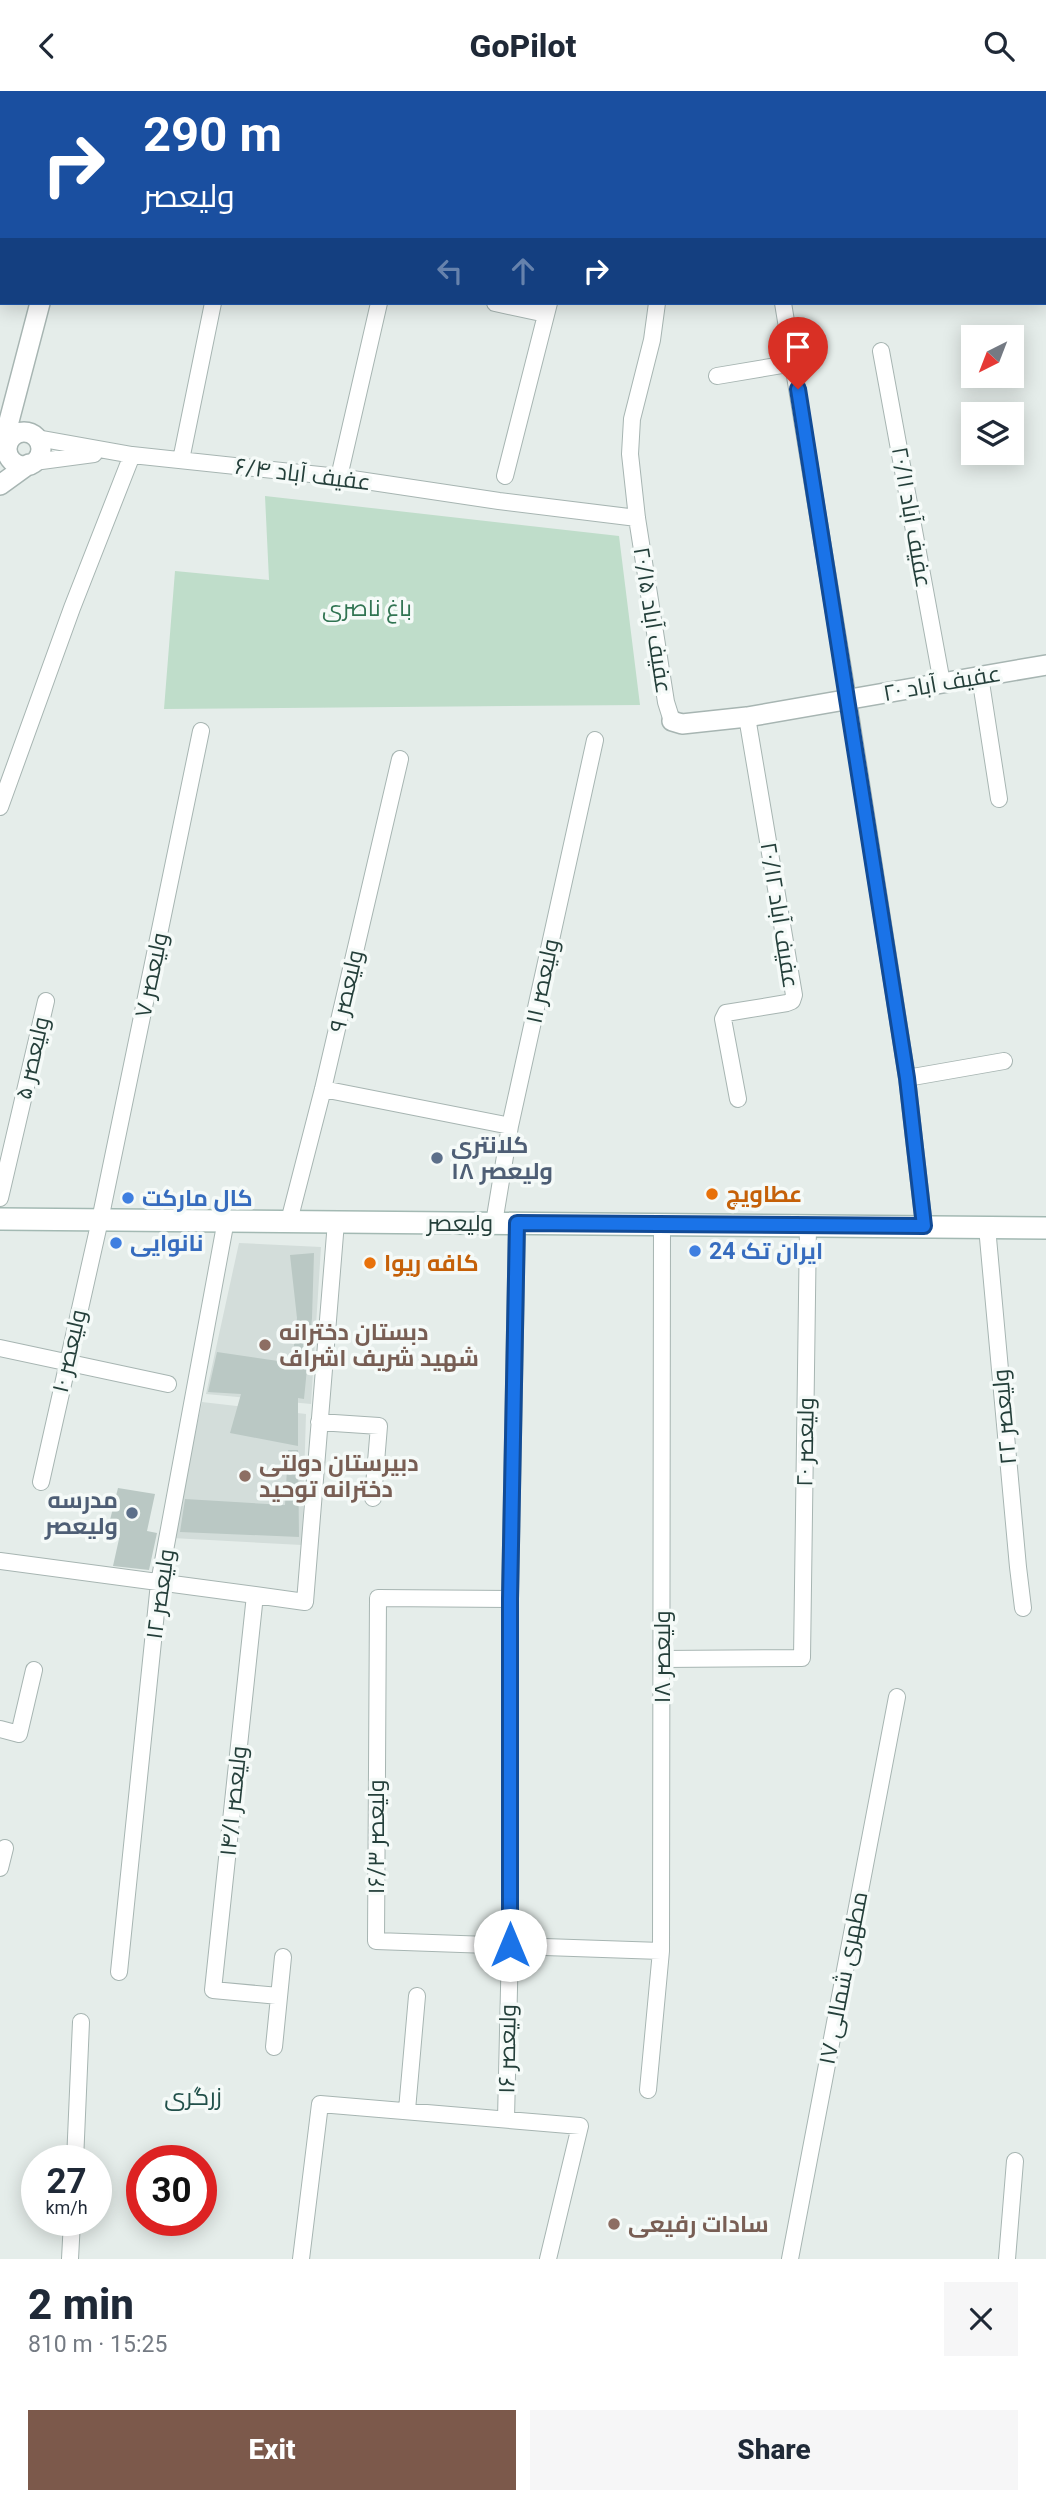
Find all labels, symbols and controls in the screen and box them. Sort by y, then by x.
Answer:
icon: back [28,27,66,65]
text: GoPilot [470,27,576,65]
icon: search [980,27,1018,65]
text: 290 m [143,106,282,163]
icon: right [28,119,119,210]
text: ولیعصر [143,177,235,215]
icon: left [431,252,469,290]
icon: ahead [504,252,542,290]
icon: right [577,252,615,290]
pin [768,317,828,389]
north arrow [961,325,1024,389]
map controls [961,325,1024,465]
icon: arrive [779,328,817,366]
button: layers [961,402,1024,465]
street label: عفیف آباد ۲۰/۱۱ [886,445,937,590]
street label: عفیف آباد ۶/۴ [233,453,372,496]
street label: عفیف آباد ۲۰/۱۵ [628,545,677,695]
park label: باغ ناصری [322,595,412,624]
street label: عفیف آباد ۲۰ [881,660,1003,707]
street label: عفیف آباد ۲۰/۱۲ [755,840,804,990]
street label: ۷ ولیعصر [129,930,174,1020]
street label: ۱۱ ولیعصر [520,936,565,1026]
street label: ۹ ولیعصر [324,947,369,1035]
street label: ۵ ولیعصر [10,1014,55,1102]
place label: کلانتری ۱۸ ولیعصر [451,1132,553,1185]
marker: کلانتری ۱۸ ولیعصر [429,1150,445,1166]
place label: عطاویچ [726,1181,802,1210]
place label: کال مارکت [142,1185,253,1212]
marker: عطاویچ [704,1186,720,1202]
marker: کال مارکت [120,1190,136,1206]
street label: ولیعصر [425,1210,493,1237]
place label: نانوایی [130,1230,203,1257]
marker: نانوایی [108,1235,124,1251]
place label: ایران تک 24 [709,1238,823,1265]
marker: ایران تک 24 [687,1243,703,1259]
place label: کافه ریوا [384,1250,479,1277]
marker: کافه ریوا [362,1255,378,1271]
street label: ۱۰ ولیعصر [47,1307,92,1395]
place label: دبستان دخترانه شهید شریف اشراف [279,1319,479,1372]
marker: دبستان دخترانه شهید شریف اشراف [257,1337,273,1353]
street label: ۲۲ ولیعصر [987,1368,1022,1466]
street label: ۲۰ ولیعصر [791,1397,820,1487]
place label: دبیرستان دولتی دخترانه توحید [259,1450,419,1503]
marker: دبیرستان دولتی دخترانه توحید [237,1468,253,1484]
place label: مدرسه ولیعصر [44,1487,118,1540]
marker: مدرسه ولیعصر [124,1505,140,1521]
street label: ۱۲ ولیعصر [141,1547,180,1641]
street label: ۱۸ ولیعصر [649,1610,676,1704]
street label: ۱۴/۱ ولیعصر [214,1745,253,1858]
street label: ۱۶/۳ ولیعصر [363,1780,390,1894]
street label: ۱۷ مطهری شمالی [813,1889,873,2067]
position arrow [473,1908,547,1982]
street label: ۱۶ ولیعصر [493,2004,522,2094]
district label: زرگری [164,2083,222,2111]
speed limit sign: 30 [126,2145,217,2236]
text: 27 [46,2161,87,2202]
text: km/h [45,2197,88,2218]
place label: سادات رفیعی [628,2211,769,2238]
marker: سادات رفیعی [606,2216,622,2232]
text: 2 min [28,2280,134,2329]
button: close [944,2282,1018,2356]
text: 810 m · 15:25 [28,2331,167,2358]
button: Exit [28,2410,516,2490]
button: Share [530,2410,1018,2490]

